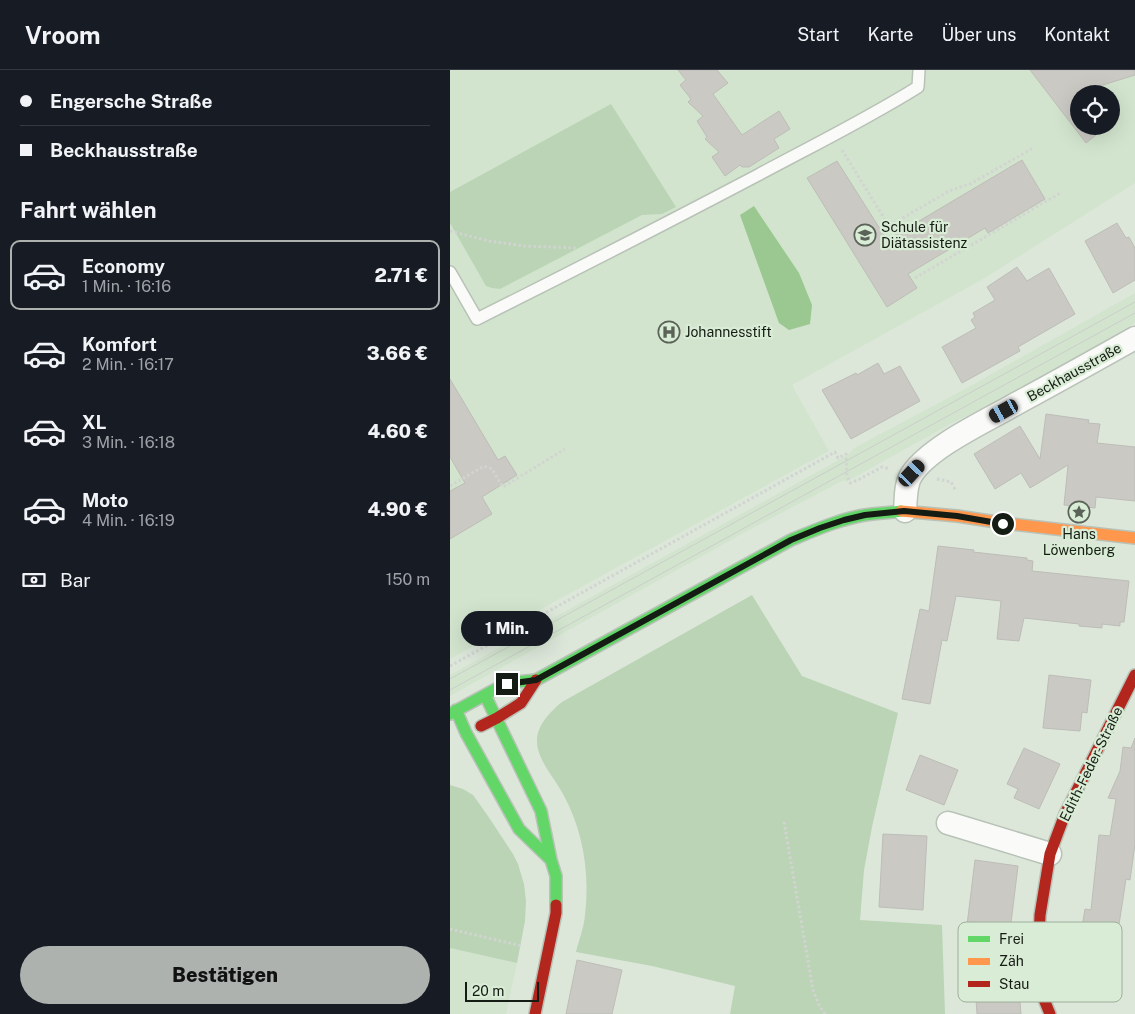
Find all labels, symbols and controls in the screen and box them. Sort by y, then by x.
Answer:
text: Vroom [25,21,101,49]
text: Start [797,24,840,45]
text: Karte [868,24,913,45]
text: Über uns [941,24,1016,45]
text: Kontakt [1044,24,1110,45]
map controls [1070,85,1120,135]
button: locate [1070,85,1120,135]
text: Engersche Straße [50,90,212,112]
text: Beckhausstraße [50,139,198,161]
text: Fahrt wählen [20,197,157,223]
place label: Schule für Diätassistenz [881,219,967,251]
school or university icon: Schule für Diätassistenz [853,223,877,247]
icon: car [22,253,67,298]
text: Economy [82,255,165,277]
text: 2.71 € [374,264,428,286]
text: 1 Min. · 16:16 [82,277,171,296]
hospital icon: Johannesstift [657,320,681,344]
place label: Johannesstift [685,324,772,340]
icon: car [22,331,67,376]
text: Komfort [82,333,157,355]
street label: Beckhausstraße [1024,339,1124,405]
text: 3.66 € [367,342,428,364]
text: 2 Min. · 16:17 [82,355,174,374]
car [987,397,1020,425]
icon: car [22,409,67,454]
text: XL [82,411,107,433]
text: 4.60 € [367,420,428,442]
text: 3 Min. · 16:18 [82,433,175,452]
car [896,457,927,489]
icon: car [22,487,67,532]
text: Moto [82,489,128,511]
text: 4.90 € [367,498,428,520]
place icon: Hans Löwenberg [1067,500,1091,524]
text: 4 Min. · 16:19 [82,511,175,530]
route start [992,513,1014,535]
place label: Hans Löwenberg [1043,526,1116,558]
icon: cash [20,566,48,594]
text: Bar [60,569,91,591]
text: 150 m [386,570,430,589]
callout: 1 Min. [461,612,553,646]
text: 1 Min. [485,619,529,638]
route end [496,673,518,695]
street label: Edith-Feder-Straße [1056,704,1126,824]
legend [958,922,1122,1002]
text: Frei [999,931,1024,947]
button: Bestätigen [20,946,430,1004]
text: Zäh [999,953,1024,969]
text: Stau [999,976,1029,992]
scale bar [465,979,539,1002]
text: 20 m [472,983,504,999]

